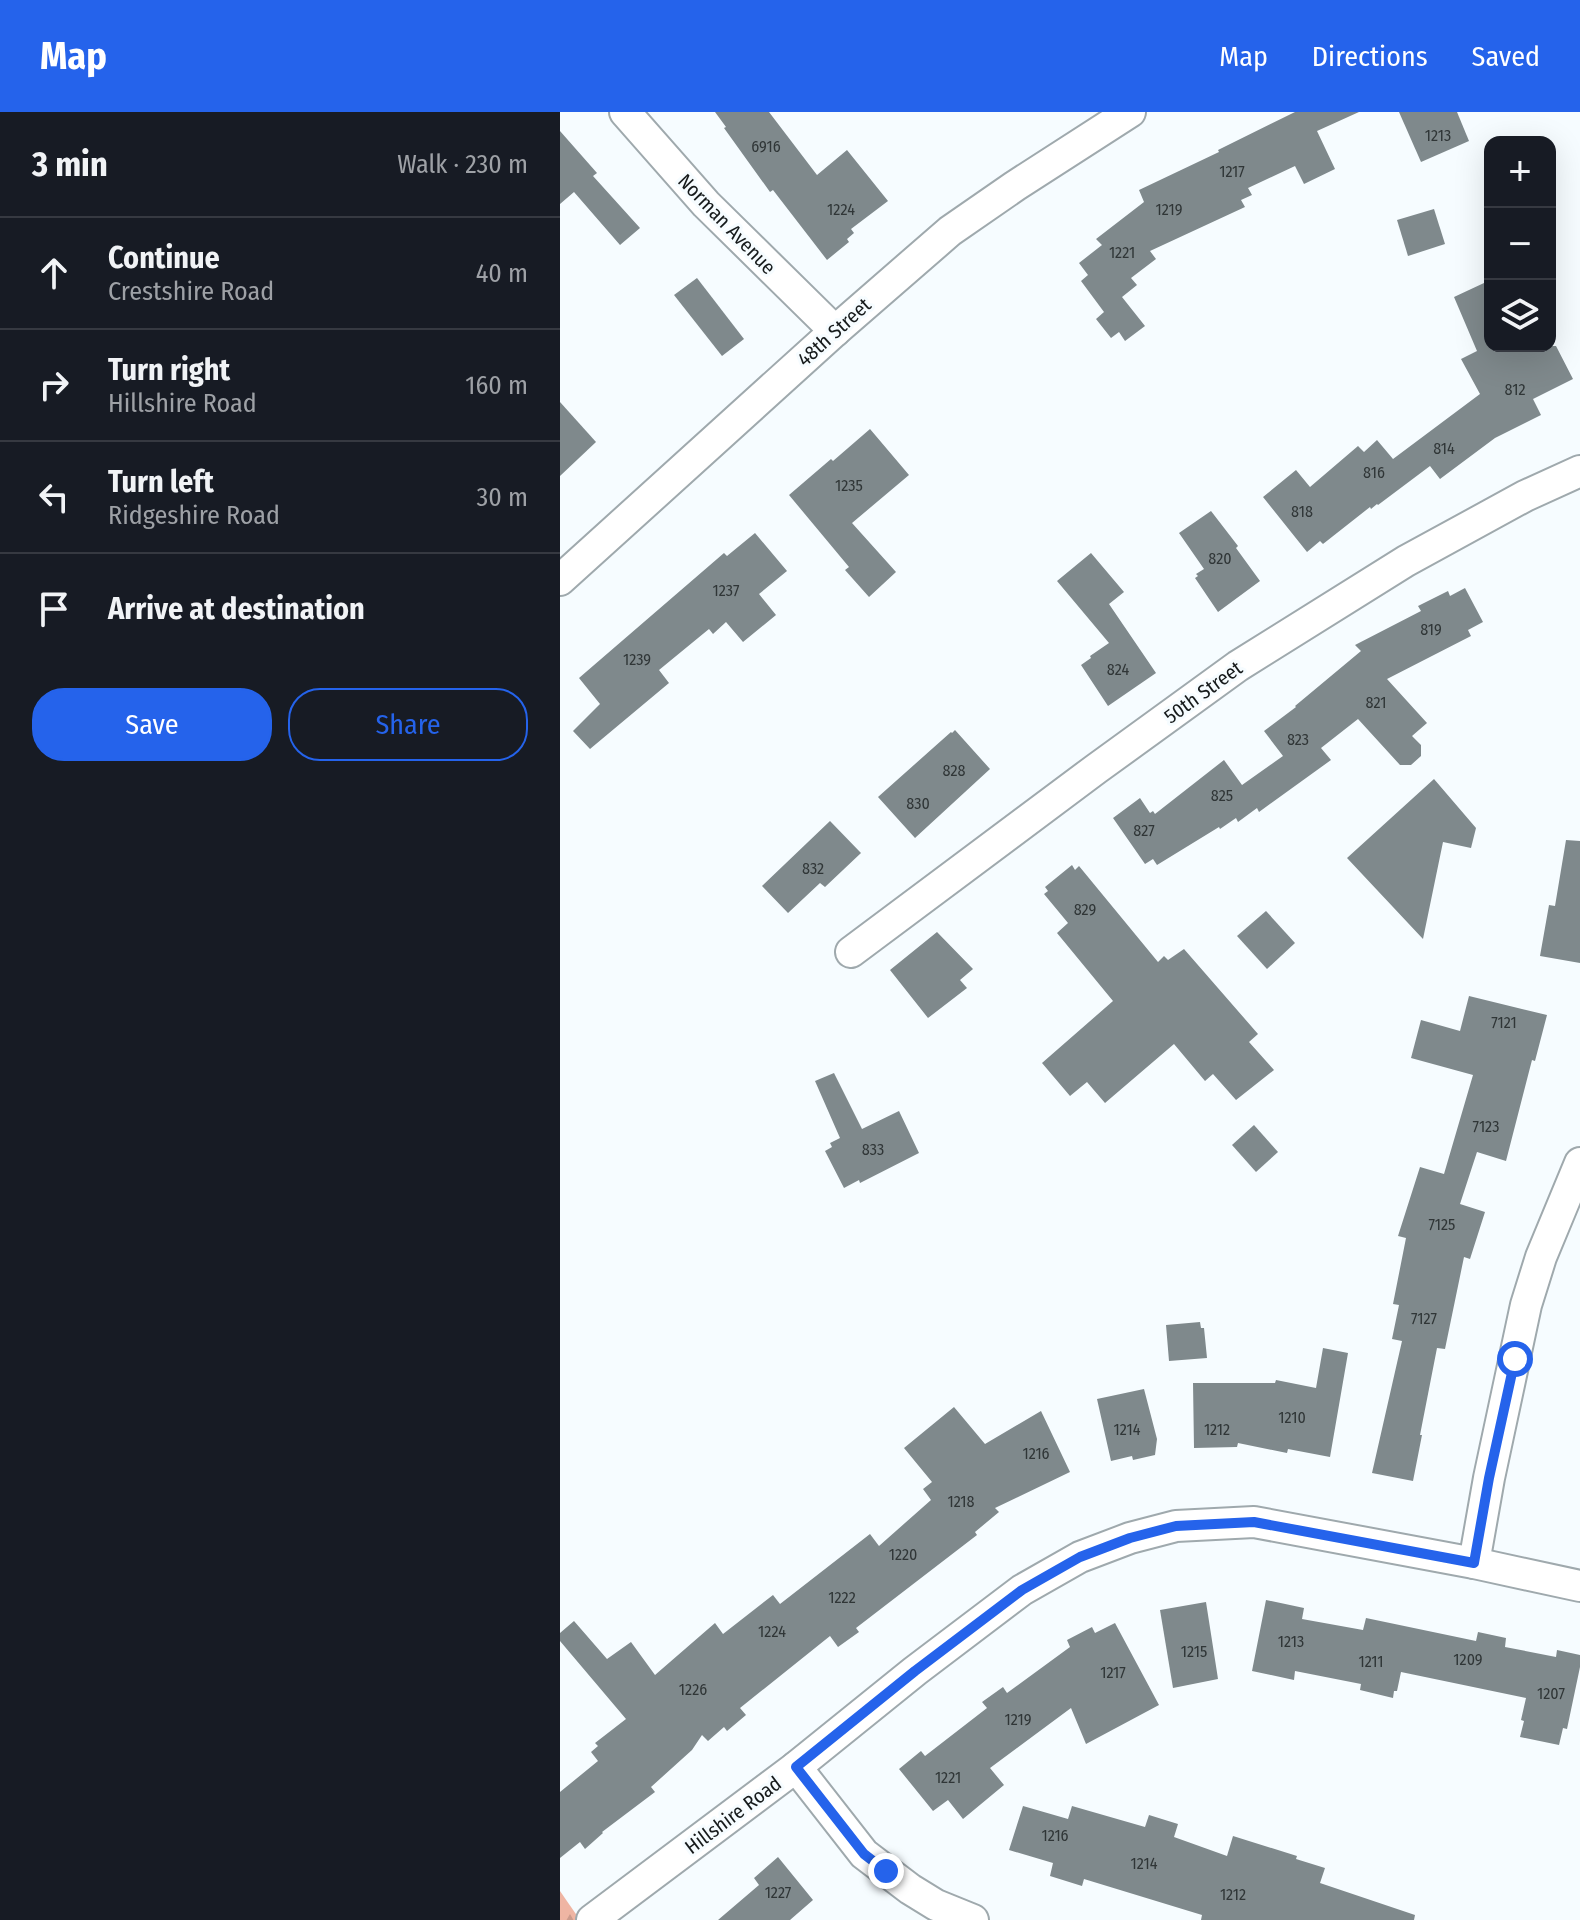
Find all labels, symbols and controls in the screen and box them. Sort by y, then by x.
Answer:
text: Map [40,33,107,79]
text: Map [1219,40,1268,73]
text: Directions [1312,40,1428,73]
text: Saved [1472,40,1540,73]
house number: 1213 [1425,126,1451,145]
map controls [1484,136,1556,352]
button: + [1484,136,1556,208]
house number: 6916 [751,137,781,156]
text: 3 min [32,144,108,185]
text: Walk · 230 m [397,149,528,180]
house number: 1217 [1219,162,1245,181]
street label: Norman Avenue [673,169,781,279]
house number: 1224 [827,200,855,219]
house number: 1219 [1156,200,1183,219]
button: − [1484,208,1556,280]
text: Continue [108,240,220,276]
house number: 1221 [1109,243,1135,262]
icon: ahead [32,251,76,295]
text: 40 m [476,258,528,289]
text: Crestshire Road [108,276,274,307]
button: layers [1484,280,1556,352]
street label: 48th Street [792,292,876,371]
text: Turn right [108,352,230,388]
icon: right [32,363,76,407]
text: 160 m [465,370,528,401]
house number: 812 [1505,380,1525,399]
text: Hillshire Road [108,388,257,419]
house number: 814 [1433,439,1455,458]
house number: 816 [1363,463,1385,482]
text: Turn left [108,464,214,500]
icon: left [32,475,76,519]
house number: 1235 [835,476,863,495]
text: 30 m [477,482,528,513]
text: Ridgeshire Road [108,500,280,531]
house number: 818 [1291,502,1313,521]
house number: 820 [1208,549,1232,568]
house number: 1237 [713,581,740,600]
icon: arrive [32,587,76,631]
text: Arrive at destination [108,591,365,627]
house number: 819 [1420,620,1442,639]
house number: 1239 [623,650,651,669]
street label: 50th Street [1159,655,1247,728]
house number: 824 [1107,660,1129,679]
button: Save [32,688,272,761]
button: Share [288,688,528,761]
house number: 821 [1366,693,1386,712]
house number: 823 [1287,730,1309,749]
house number: 828 [943,761,965,780]
house number: 825 [1211,786,1233,805]
house number: 830 [906,794,930,813]
house number: 827 [1133,821,1155,840]
house number: 832 [802,859,824,878]
house number: 829 [1074,900,1097,919]
house number: 7121 [1491,1013,1517,1032]
house number: 7123 [1473,1117,1499,1136]
house number: 833 [862,1140,884,1159]
house number: 7125 [1429,1215,1455,1234]
house number: 7127 [1411,1309,1437,1328]
route start [1497,1341,1533,1377]
house number: 1210 [1278,1408,1306,1427]
house number: 1214 [1114,1420,1141,1439]
house number: 1212 [1204,1420,1230,1439]
house number: 1216 [1022,1444,1050,1463]
house number: 1218 [947,1492,975,1511]
house number: 1220 [889,1545,917,1564]
house number: 1222 [828,1588,856,1607]
house number: 1224 [758,1622,786,1641]
house number: 1213 [1278,1632,1304,1651]
house number: 1215 [1181,1642,1207,1661]
house number: 1209 [1453,1650,1483,1669]
house number: 1211 [1358,1652,1384,1671]
house number: 1217 [1100,1663,1126,1682]
house number: 1226 [679,1680,707,1699]
house number: 1207 [1537,1684,1565,1703]
house number: 1219 [1005,1710,1032,1729]
house number: 1221 [935,1768,961,1787]
street label: Hillshire Road [680,1771,786,1859]
house number: 1216 [1041,1826,1069,1845]
route end [868,1853,904,1889]
house number: 1214 [1131,1854,1158,1873]
house number: 1227 [765,1883,792,1902]
house number: 1212 [1220,1885,1246,1904]

